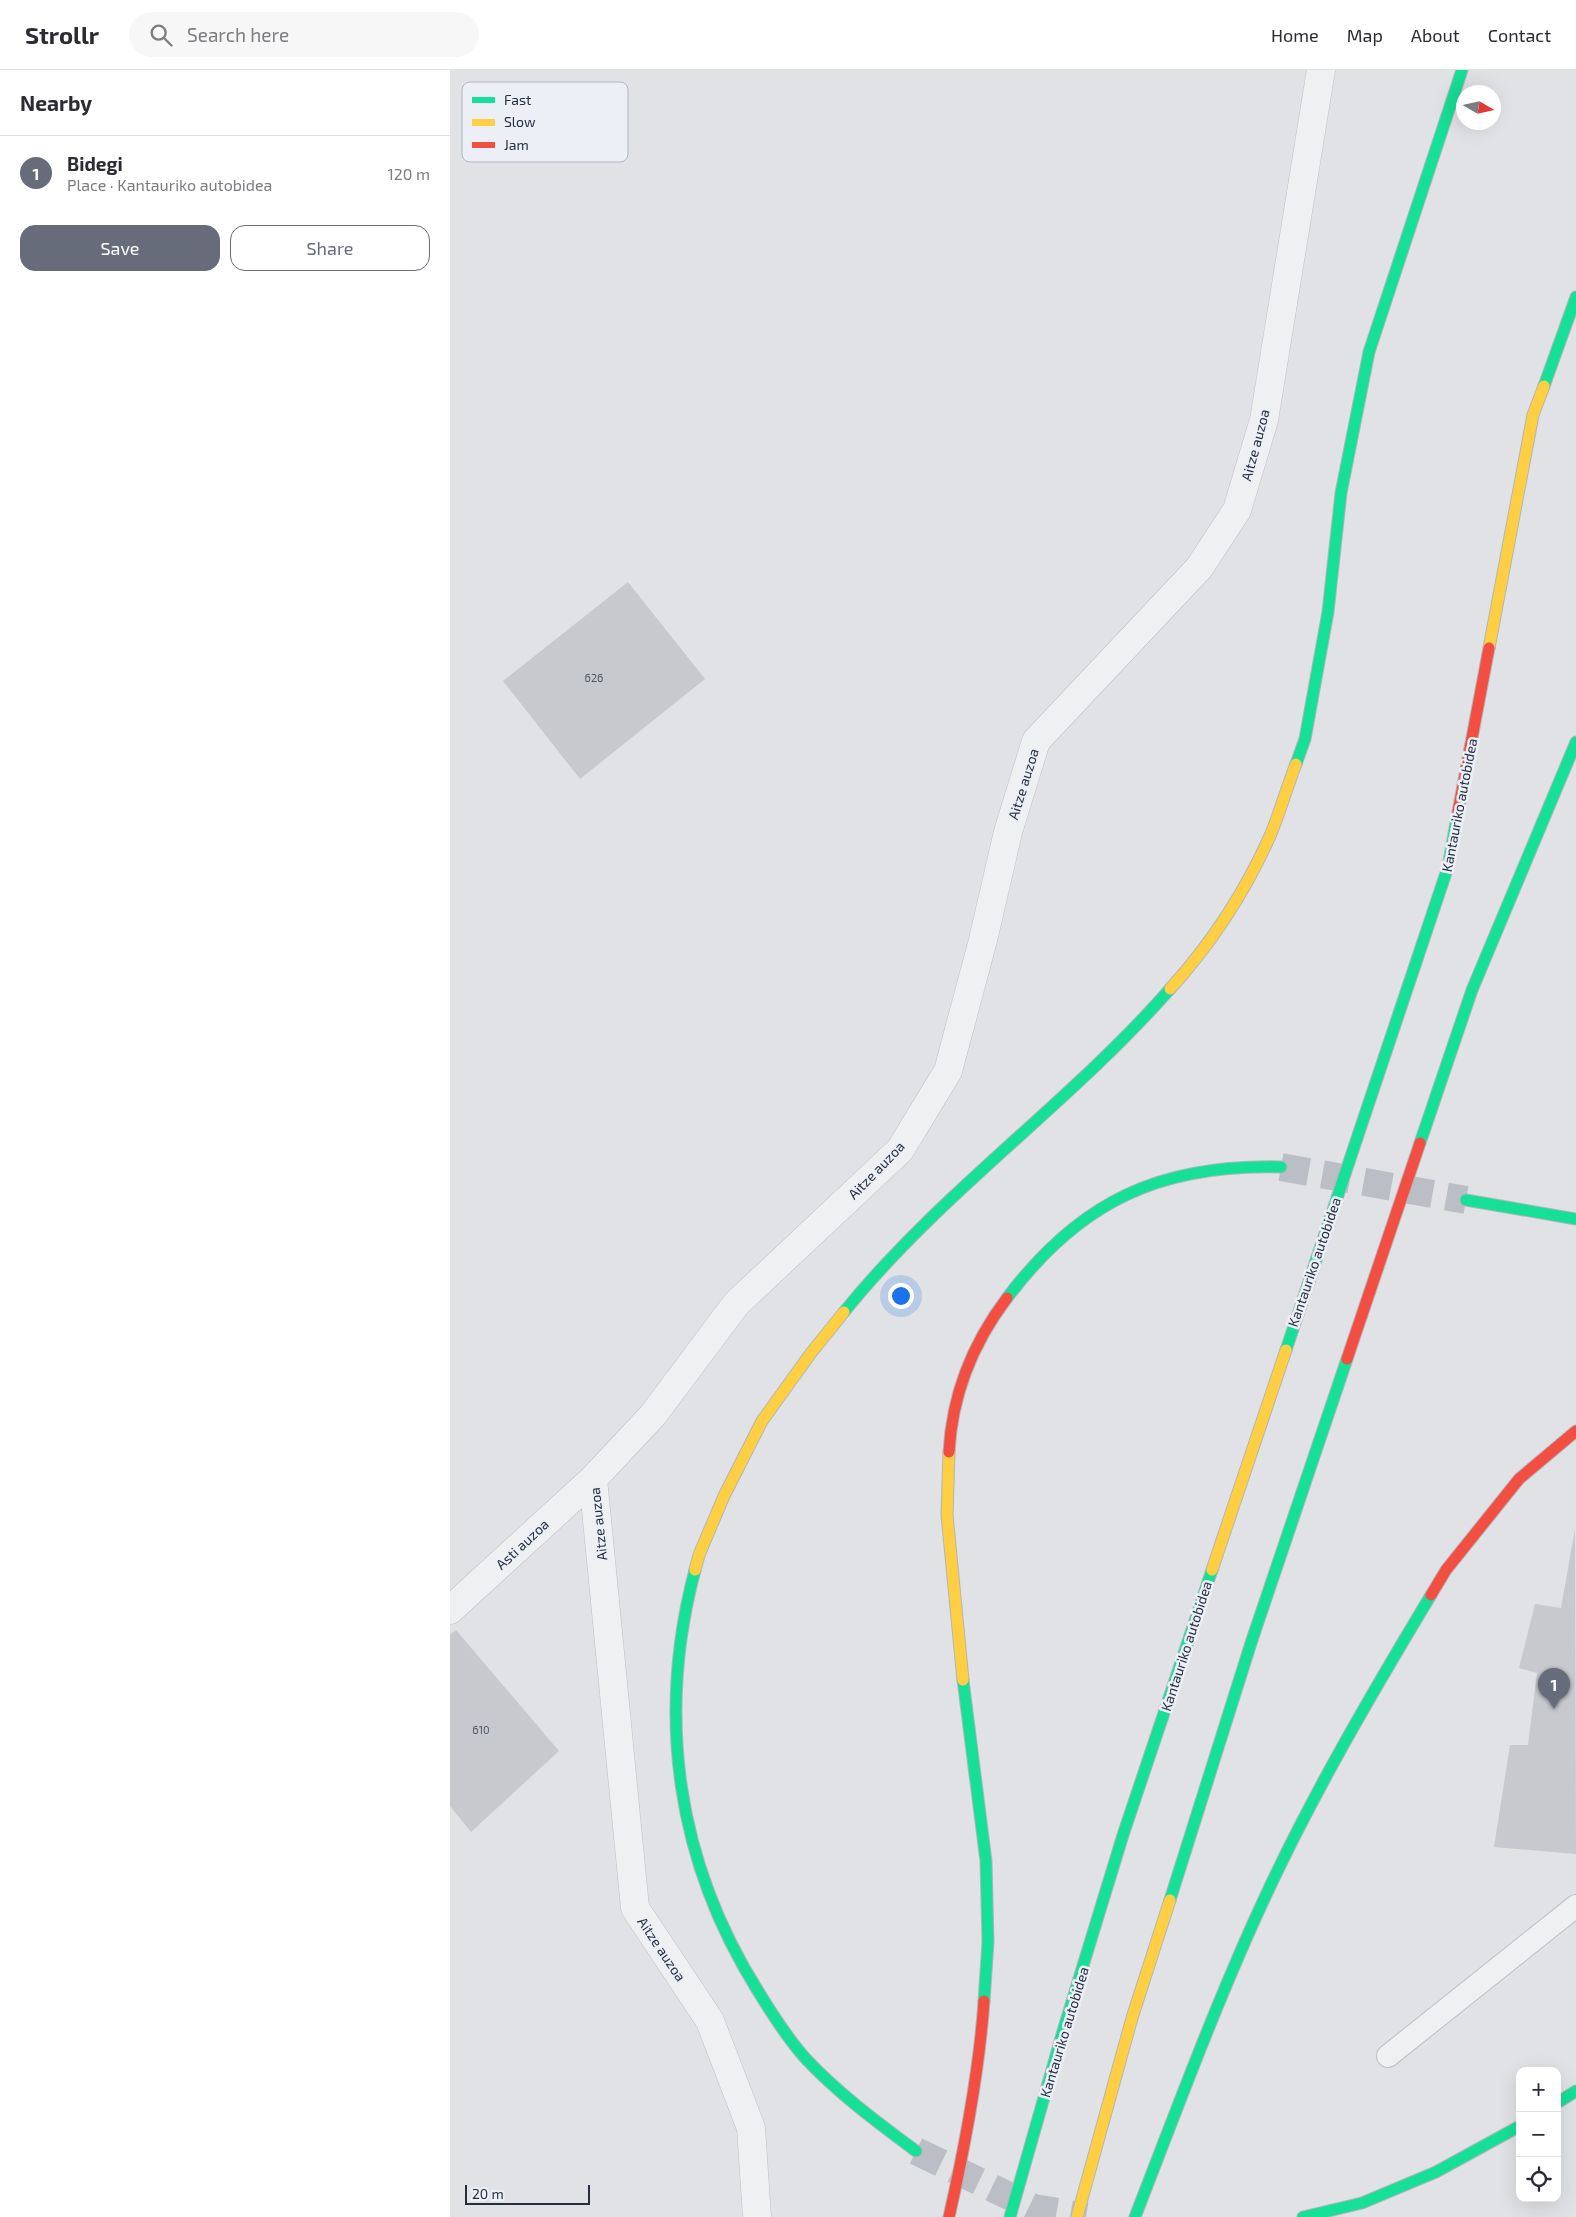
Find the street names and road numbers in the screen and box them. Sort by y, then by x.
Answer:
street label: Aitze auzoa [1237,407,1273,483]
street label: Kantauriko autobidea [1438,737,1480,873]
street label: Aitze auzoa [1004,746,1042,822]
street label: Aitze auzoa [844,1138,908,1202]
street label: Kantauriko autobidea [1284,1195,1344,1329]
street label: Aitze auzoa [586,1486,610,1562]
street label: Asti auzoa [492,1515,552,1573]
street label: Kantauriko autobidea [1157,1579,1215,1713]
street label: Aitze auzoa [634,1914,690,1984]
street label: Kantauriko autobidea [1036,1965,1092,2099]

